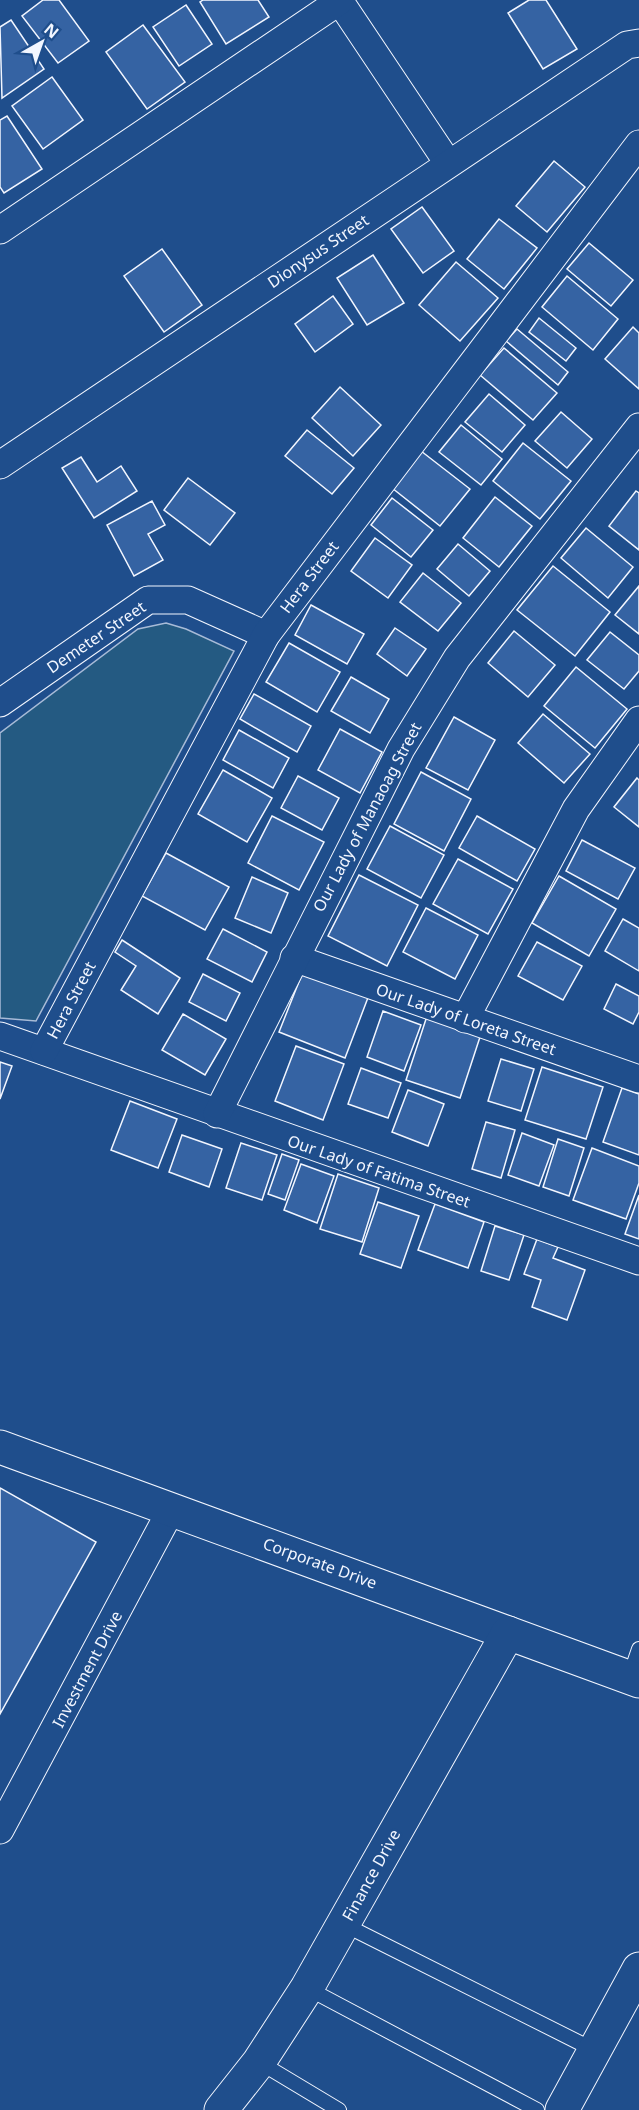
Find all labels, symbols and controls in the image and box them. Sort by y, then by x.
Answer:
north arrow [12,12,72,72]
text: N [40,18,64,43]
street label: Dionysus Street [263,209,373,293]
street label: Hera Street [275,536,343,618]
street label: Demeter Street [42,596,150,678]
street label: Our Lady of Manaoag Street [308,718,427,916]
street label: Hera Street [41,957,101,1043]
street label: Our Lady of Loreta Street [373,978,559,1060]
street label: Our Lady of Fatima Street [285,1129,474,1213]
street label: Corporate Drive [260,1532,380,1594]
street label: Investment Drive [47,1607,127,1731]
street label: Finance Drive [337,1825,405,1925]

